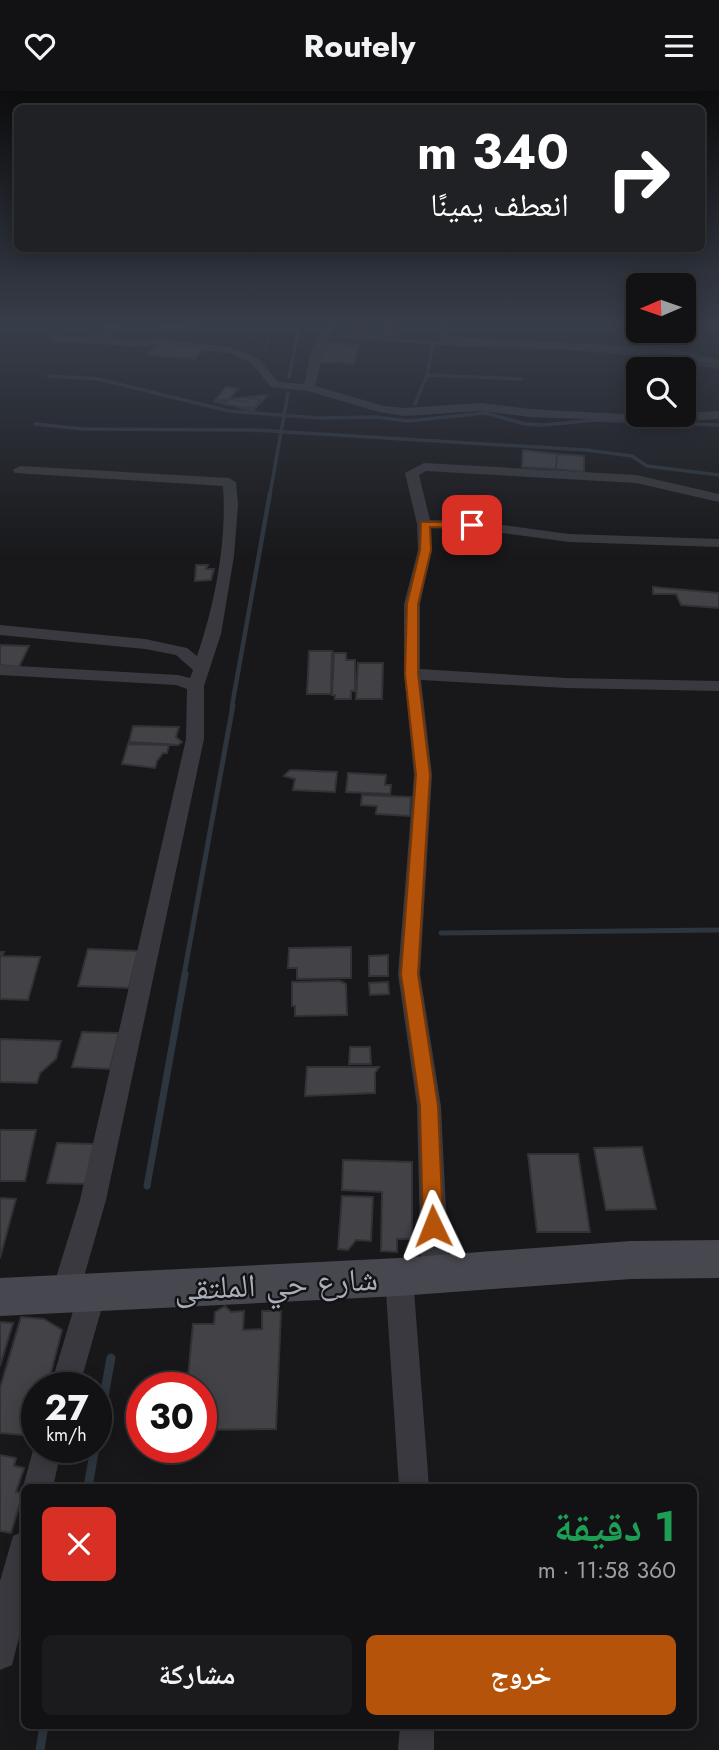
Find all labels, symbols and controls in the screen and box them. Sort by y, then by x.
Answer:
text: Routely [304,23,415,69]
icon: heart [21,27,59,65]
icon: menu [660,27,698,65]
text: 340 m [417,117,569,187]
icon: right [593,133,684,224]
text: انعطف يمينًا [430,182,569,228]
north arrow [626,273,696,343]
map controls [626,273,696,427]
button: search [626,357,696,427]
pin [442,495,502,555]
icon: arrive [453,506,491,544]
position arrow [396,1189,470,1263]
street label: شارع حي الملتقى [173,1256,379,1314]
speed limit sign: 30 [126,1372,217,1463]
text: 27 [44,1383,89,1433]
text: km/h [46,1422,87,1448]
text: 1 دقيقة [554,1496,676,1557]
button: close [42,1507,116,1581]
text: 360 m · 11:58 [538,1553,676,1587]
button: مشاركة [42,1635,352,1715]
button: خروج [366,1635,676,1715]

